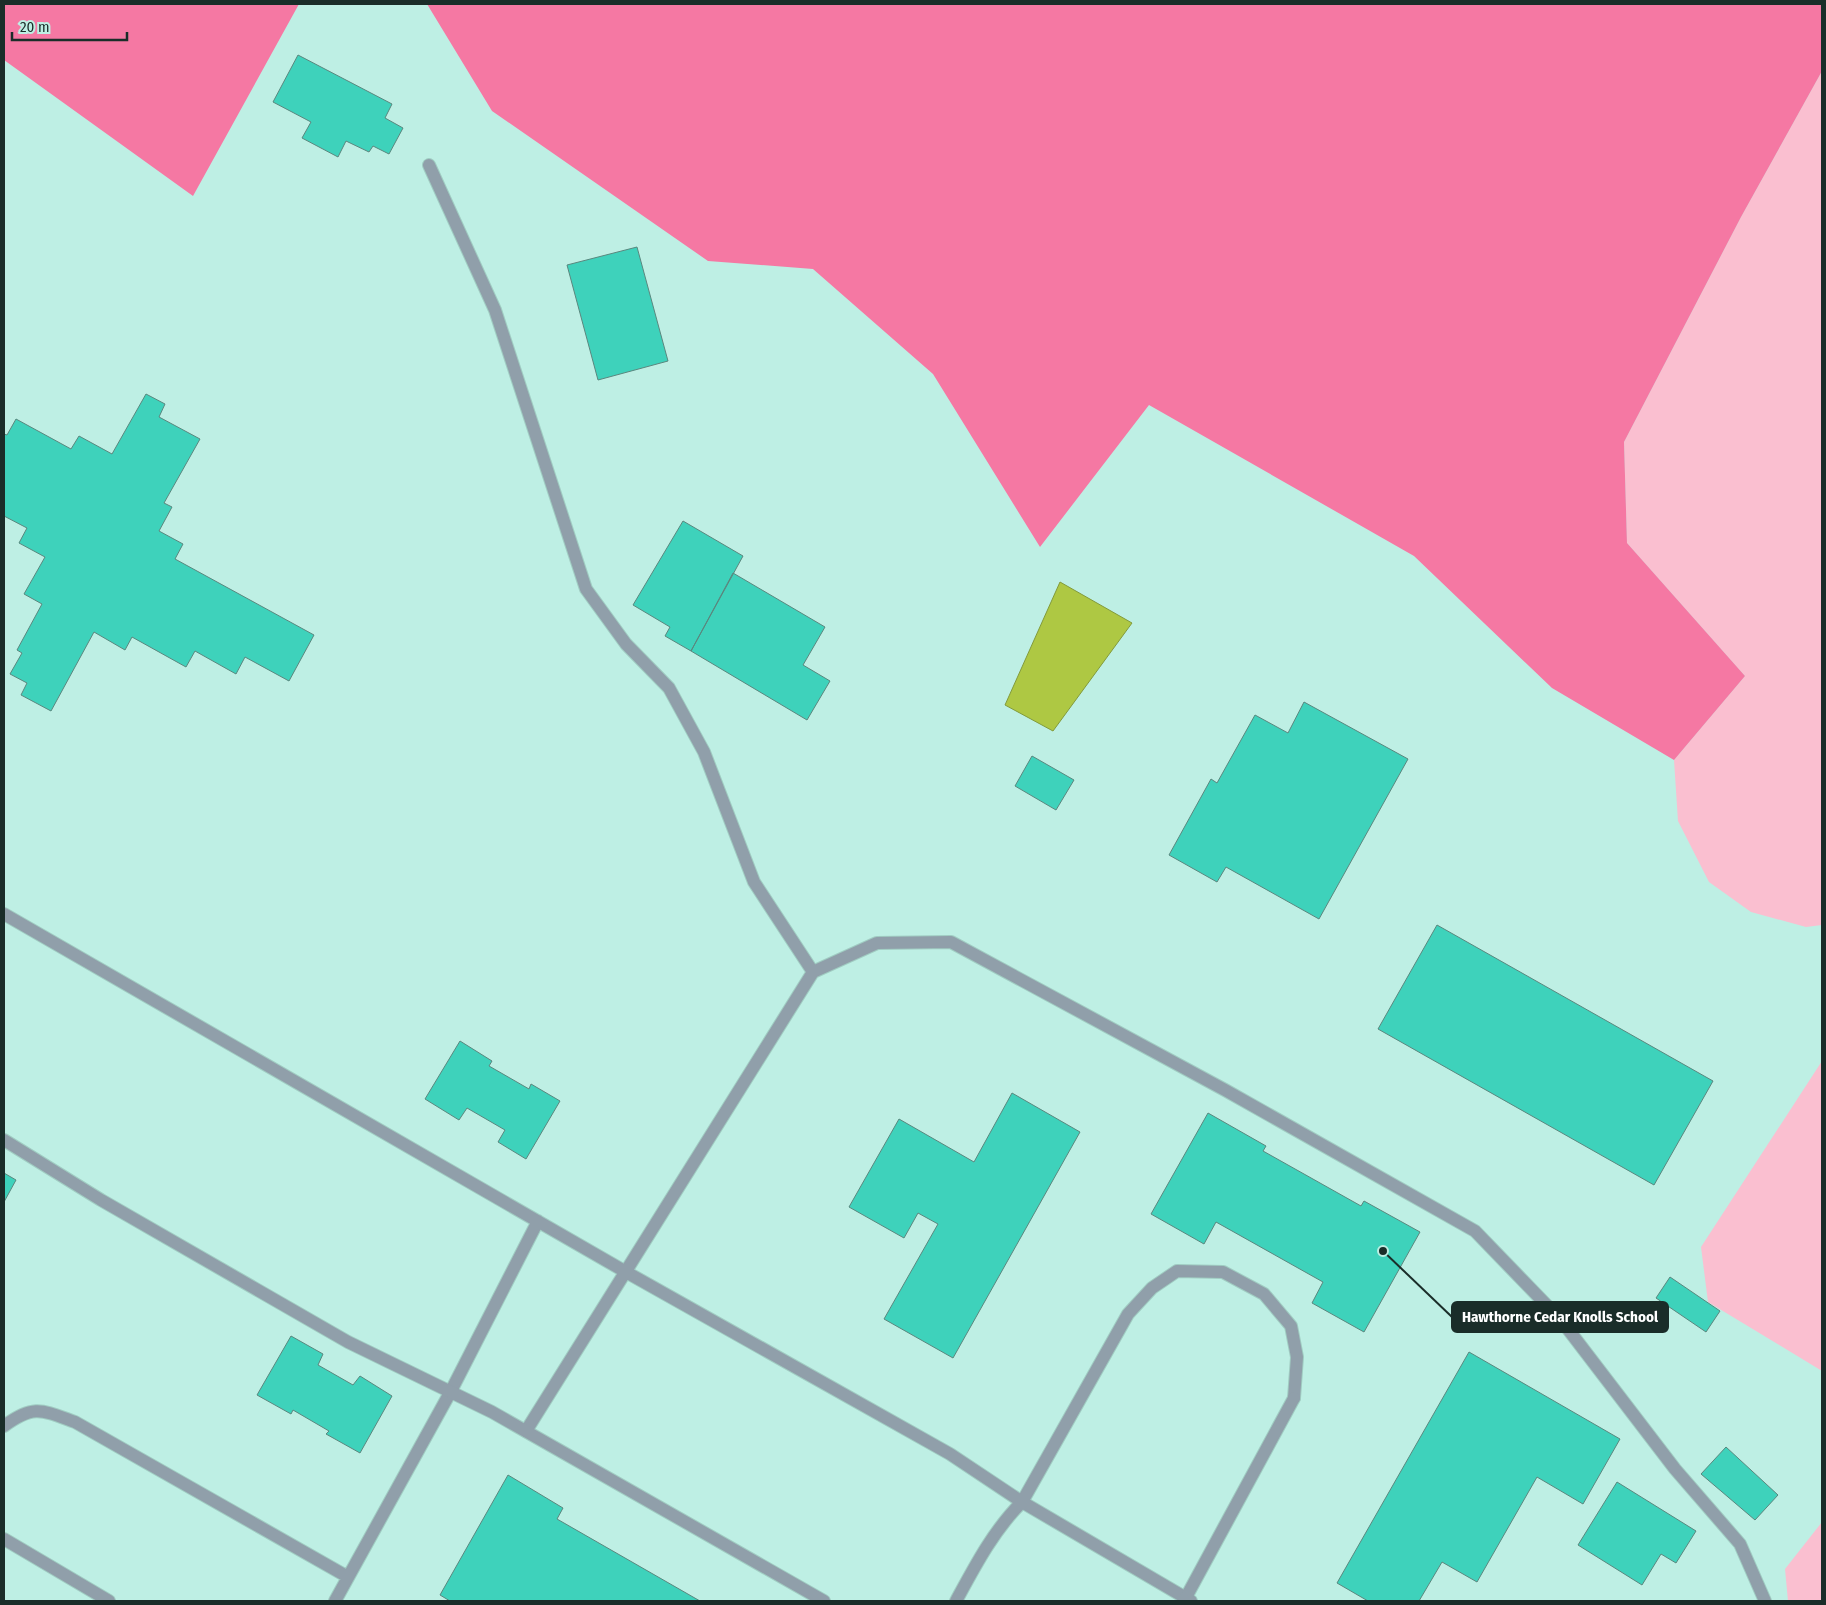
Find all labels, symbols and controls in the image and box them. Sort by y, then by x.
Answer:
scale bar [12,10,128,42]
text: 20 m [20,18,50,36]
callout: Hawthorne Cedar Knolls School [1452,1302,1668,1332]
text: Hawthorne Cedar Knolls School [1462,1308,1659,1326]

